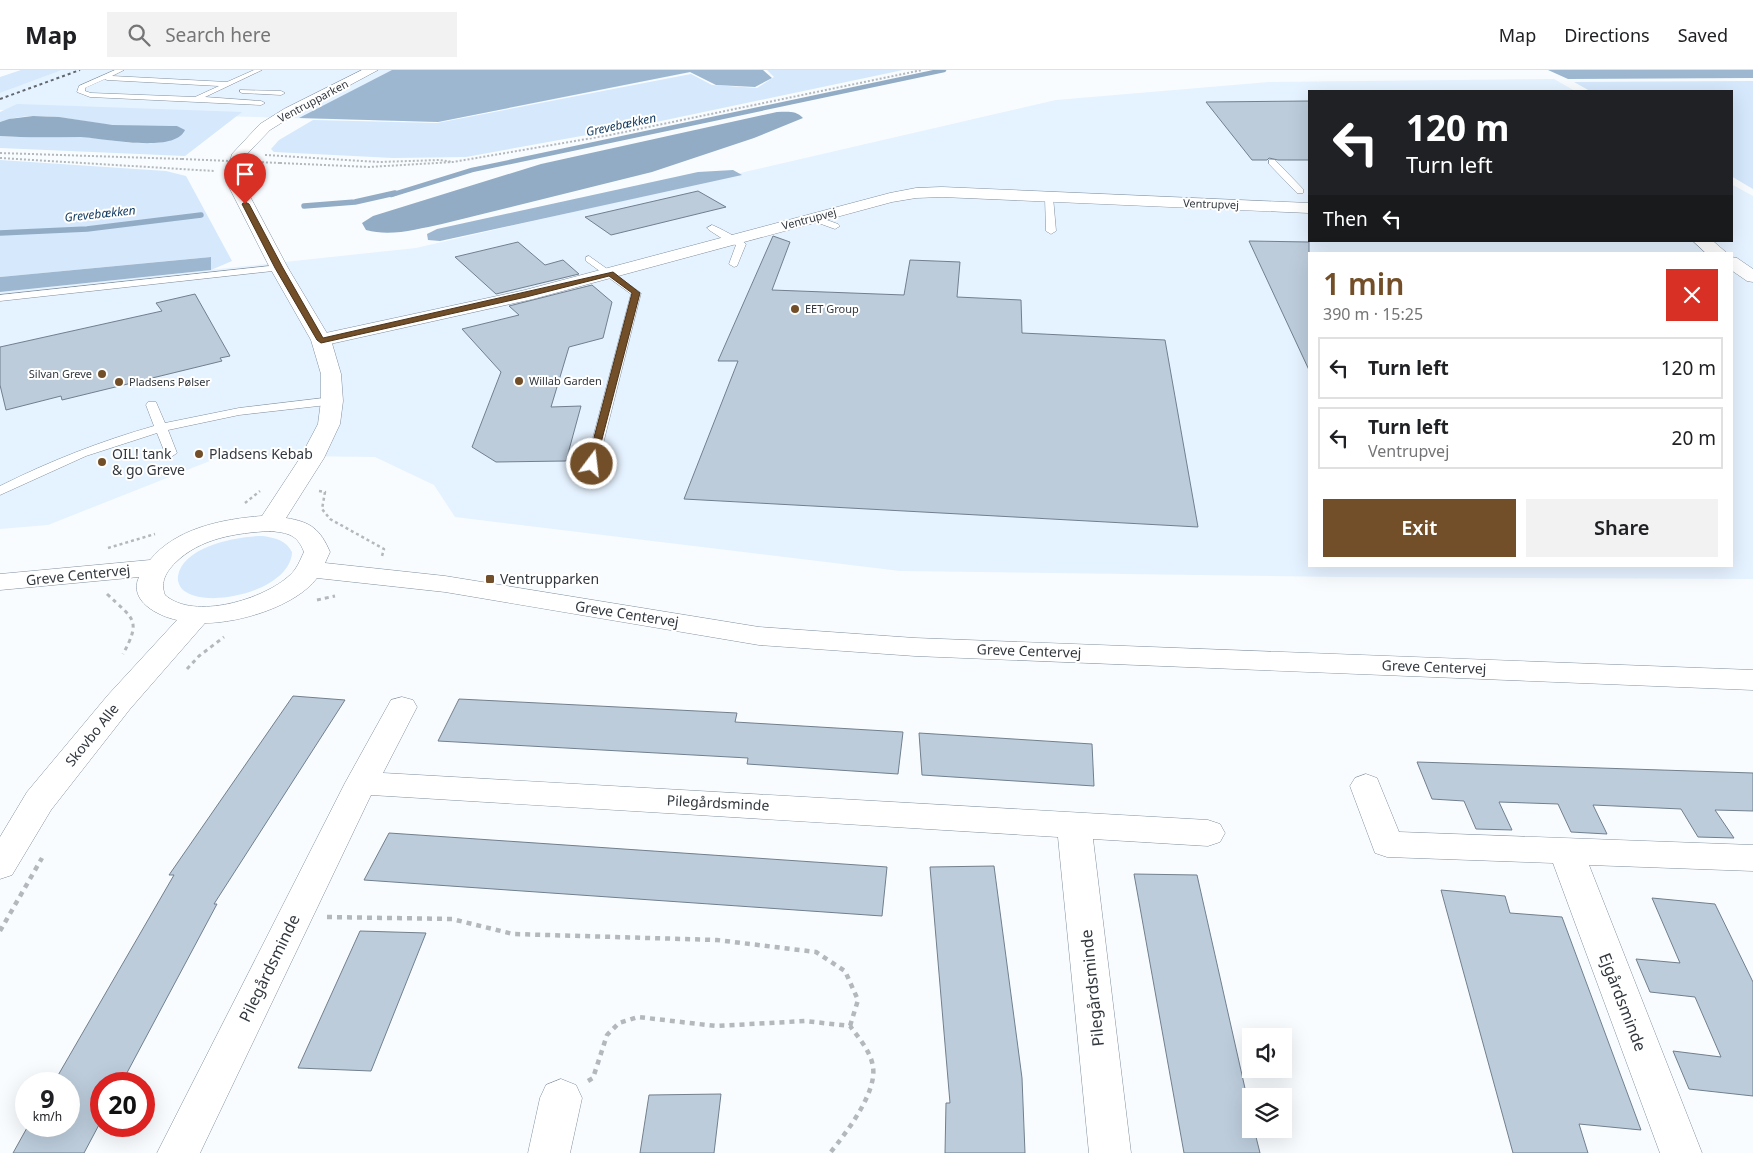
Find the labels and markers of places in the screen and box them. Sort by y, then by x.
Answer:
pin [224,153,266,204]
place label: EET Group [805,301,859,316]
marker: EET Group [789,303,801,315]
place label: Silvan Greve [29,366,92,381]
marker: Silvan Greve [96,368,108,380]
place label: Willab Garden [529,373,602,388]
place label: Pladsens Pølser [129,374,210,389]
marker: Willab Garden [513,375,525,387]
marker: Pladsens Pølser [113,376,125,388]
place label: OIL! tank & go Greve [112,444,185,479]
place label: Pladsens Kebab [209,444,313,463]
marker: Pladsens Kebab [193,448,205,460]
marker: OIL! tank & go Greve [96,456,108,468]
place label: Ventrupparken [500,569,599,588]
marker: Ventrupparken [484,573,496,585]

